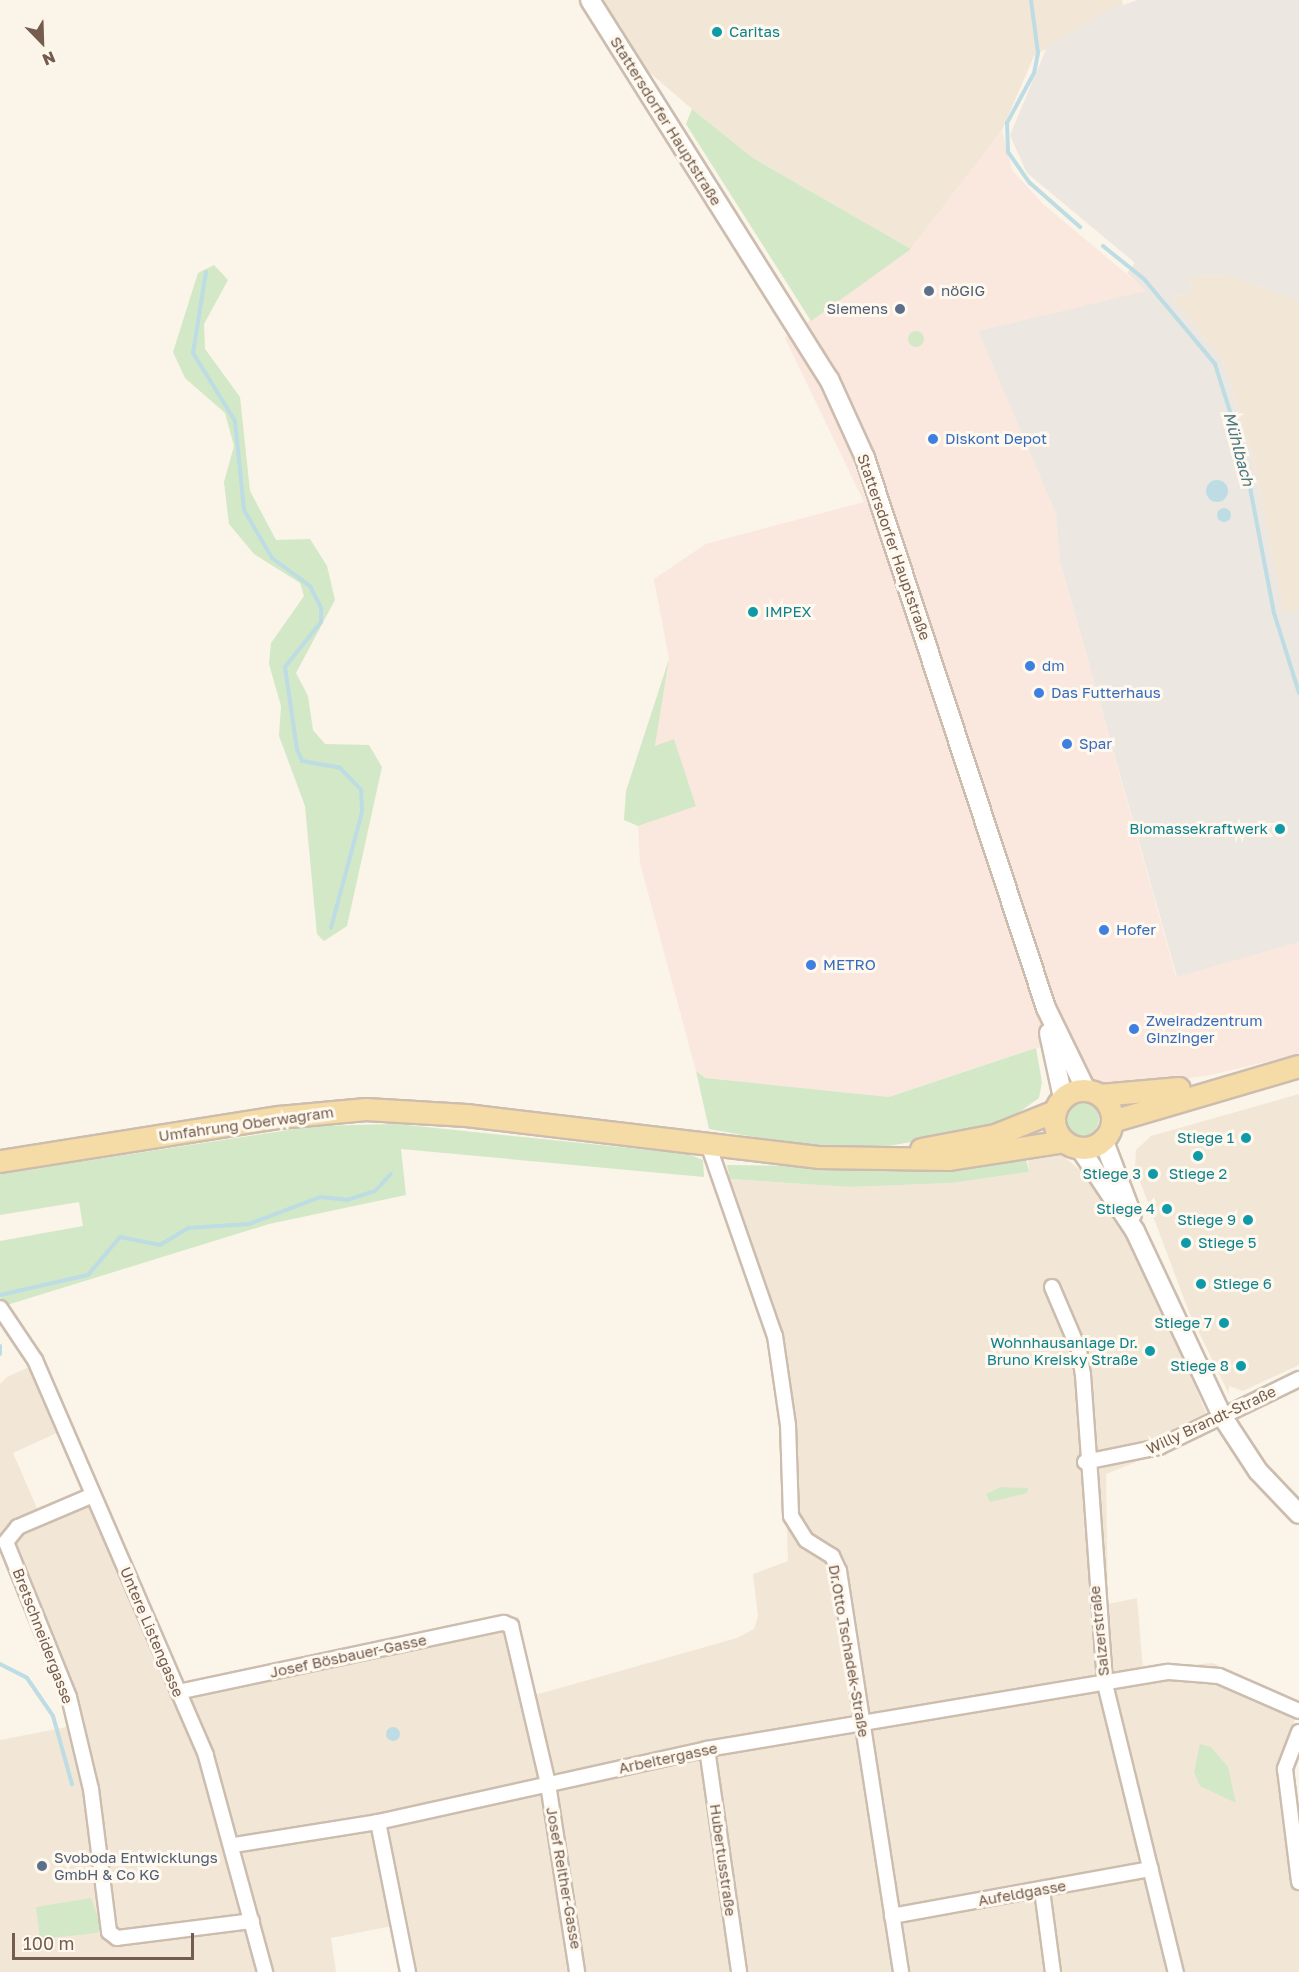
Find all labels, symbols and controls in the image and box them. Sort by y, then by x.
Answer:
north arrow [12,12,72,72]
place label: Caritas [729,23,780,41]
marker: Caritas [710,25,724,39]
street label: Stattersdorfer Hauptstraße [607,33,725,209]
text: N [40,47,59,70]
place label: nöGIG [941,282,985,300]
marker: nöGIG [922,284,936,298]
place label: Siemens [827,300,888,318]
marker: Siemens [893,302,907,316]
water label: Mühlbach [1220,410,1258,488]
place label: Diskont Depot [945,430,1047,448]
marker: Diskont Depot [926,432,940,446]
street label: Stattersdorfer Hauptstraße [854,452,934,642]
place label: IMPEX [765,603,811,621]
marker: IMPEX [746,605,760,619]
place label: dm [1042,657,1064,675]
marker: dm [1023,659,1037,673]
place label: Das Futterhaus [1051,684,1161,702]
marker: Das Futterhaus [1032,686,1046,700]
place label: Spar [1079,735,1112,753]
marker: Spar [1060,737,1074,751]
place label: Biomassekraftwerk [1129,820,1268,838]
marker: Biomassekraftwerk [1273,822,1287,836]
place label: Hofer [1116,921,1156,939]
marker: Hofer [1097,923,1111,937]
place label: METRO [823,956,876,974]
marker: METRO [804,958,818,972]
place label: Zweiradzentrum Ginzinger [1146,1011,1262,1046]
marker: Zweiradzentrum Ginzinger [1127,1022,1141,1036]
street label: Umfahrung Oberwagram [157,1103,335,1145]
place label: Stiege 1 [1177,1129,1234,1147]
marker: Stiege 1 [1239,1131,1253,1145]
marker: Stiege 2 [1191,1149,1205,1163]
place label: Stiege 3 [1083,1165,1141,1183]
place label: Stiege 2 [1169,1165,1227,1183]
marker: Stiege 3 [1146,1167,1160,1181]
place label: Stiege 4 [1096,1200,1155,1218]
marker: Stiege 4 [1160,1202,1174,1216]
place label: Stiege 9 [1177,1211,1236,1229]
marker: Stiege 9 [1241,1213,1255,1227]
place label: Stiege 5 [1198,1234,1256,1252]
marker: Stiege 5 [1179,1236,1193,1250]
place label: Stiege 6 [1213,1275,1272,1293]
marker: Stiege 6 [1194,1277,1208,1291]
place label: Stiege 7 [1154,1314,1212,1332]
marker: Stiege 7 [1217,1316,1231,1330]
place label: Wohnhausanlage Dr. Bruno Kreisky Straße [987,1333,1138,1368]
marker: Wohnhausanlage Dr. Bruno Kreisky Straße [1143,1344,1157,1358]
place label: Stiege 8 [1170,1357,1229,1375]
marker: Stiege 8 [1234,1359,1248,1373]
street label: Willy Brandt-Straße [1143,1382,1279,1458]
street label: Dr.Otto Tschadek-Straße [825,1563,873,1739]
street label: Untere Listengasse [116,1564,188,1700]
street label: Bretschneidergasse [9,1566,77,1706]
street label: Salzerstraße [1085,1585,1113,1677]
street label: Josef Bösbauer-Gasse [268,1631,428,1681]
street label: Arbeitergasse [617,1739,719,1777]
street label: Hubertusstraße [706,1803,740,1917]
street label: Josef Reither-Gasse [543,1806,585,1950]
place label: Svoboda Entwicklungs GmbH & Co KG [54,1848,218,1883]
marker: Svoboda Entwicklungs GmbH & Co KG [35,1859,49,1873]
street label: Aufeldgasse [977,1876,1067,1910]
scale bar [15,1921,196,1959]
text: 100 m [23,1932,74,1954]

